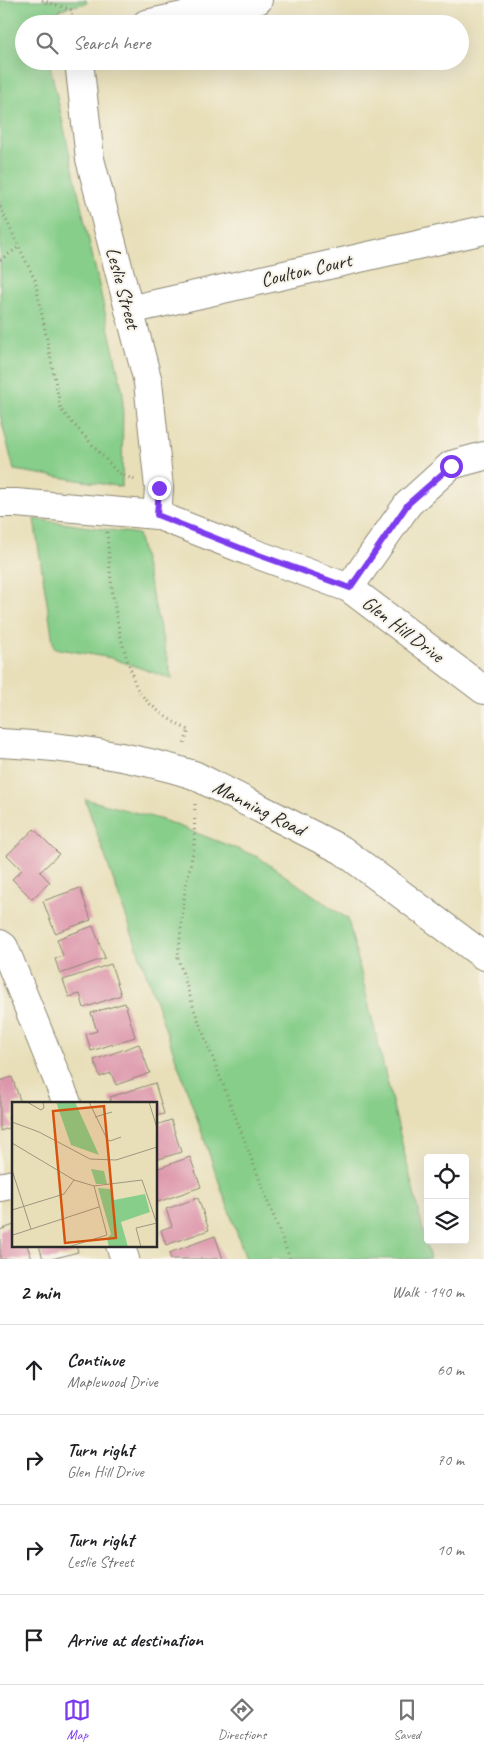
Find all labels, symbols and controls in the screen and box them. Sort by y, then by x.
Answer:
search box [15,15,469,70]
icon: search [33,29,61,57]
text: Search here [73,31,150,55]
street label: Leslie Street [100,244,146,334]
street label: Coulton Court [258,247,356,293]
route start [440,455,463,478]
route end [148,477,171,500]
street label: Glen Hill Drive [357,590,450,669]
street label: Manning Road [209,774,312,843]
inset map [12,1102,158,1246]
map controls [424,1154,469,1244]
button: locate [424,1154,469,1199]
button: layers [424,1199,469,1244]
text: 2 min [20,1279,60,1305]
text: Walk · 140 m [392,1282,464,1302]
text: Continue [67,1348,124,1372]
icon: ahead [20,1356,48,1384]
text: 60 m [437,1360,464,1380]
text: Maplewood Drive [67,1372,158,1392]
text: Turn right [67,1438,134,1462]
icon: right [20,1446,48,1474]
text: 70 m [437,1450,464,1470]
text: Glen Hill Drive [67,1462,144,1482]
text: Turn right [67,1528,134,1552]
icon: right [20,1536,48,1564]
text: 10 m [437,1540,464,1560]
text: Leslie Street [67,1552,134,1572]
icon: arrive [20,1626,48,1654]
text: Arrive at destination [67,1628,203,1652]
tab: Map [63,1696,91,1743]
tab: Directions [218,1696,266,1743]
tab: Saved [393,1696,421,1743]

